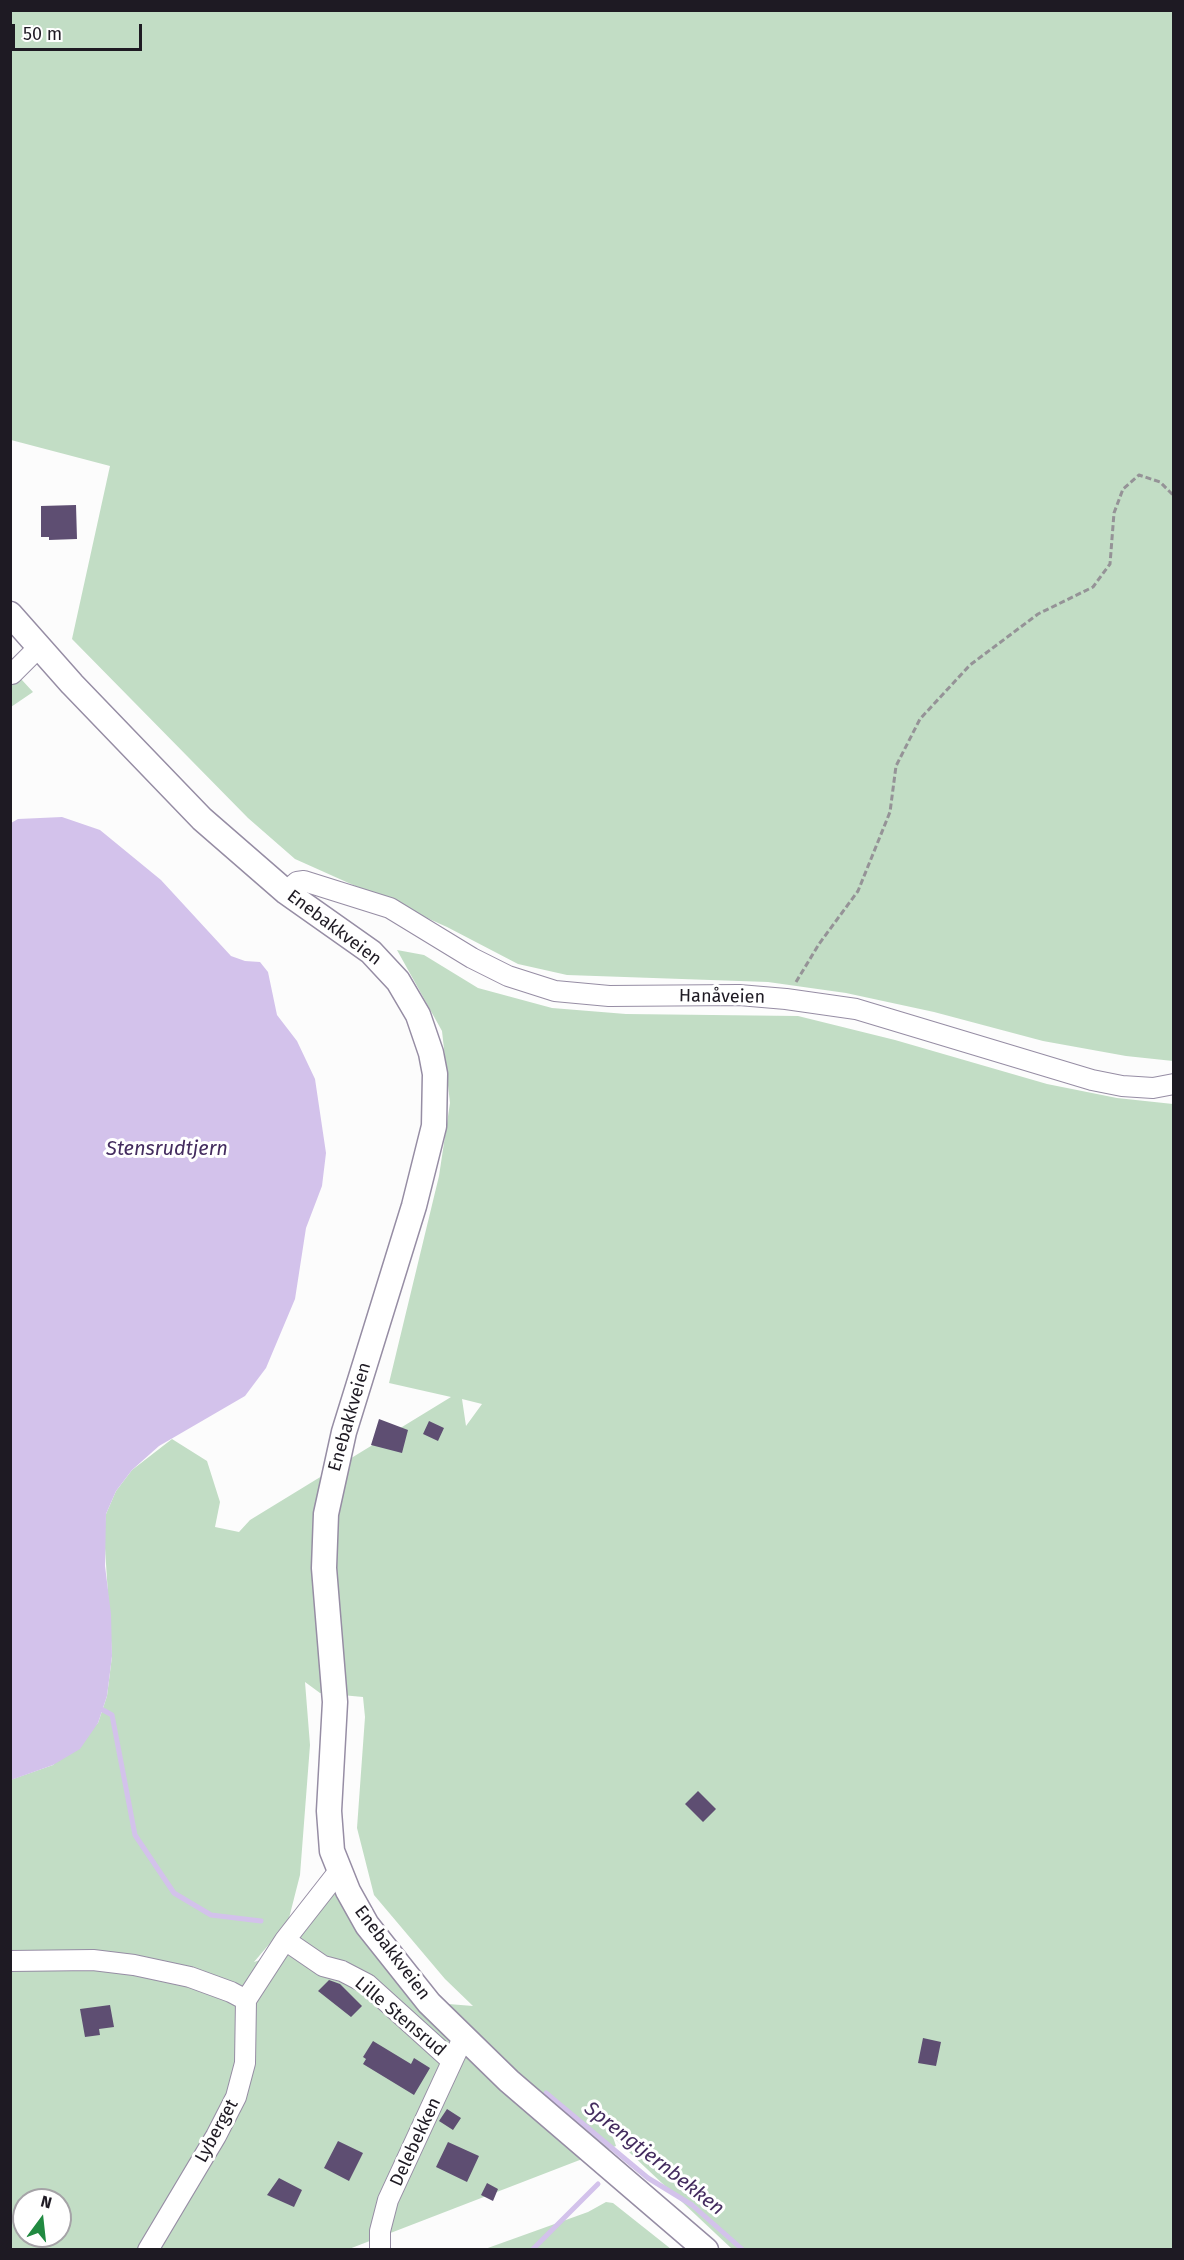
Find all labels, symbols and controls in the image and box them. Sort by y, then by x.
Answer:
scale bar [15,12,146,50]
text: 50 m [23,23,62,45]
street label: Enebakkveien [283,886,385,970]
street label: Hanåveien [679,985,765,1009]
water label: Stensrudtjern [106,1137,228,1161]
street label: Enebakkveien [324,1360,376,1474]
street label: Enebakkveien [350,1902,434,2004]
street label: Lille Stensrud [350,1973,450,2061]
street label: Delebekken [386,2094,446,2190]
street label: Lyberget [191,2096,243,2166]
water label: Sprengtjernbekken [579,2097,729,2221]
north arrow [12,2188,72,2248]
text: N [39,2192,54,2213]

